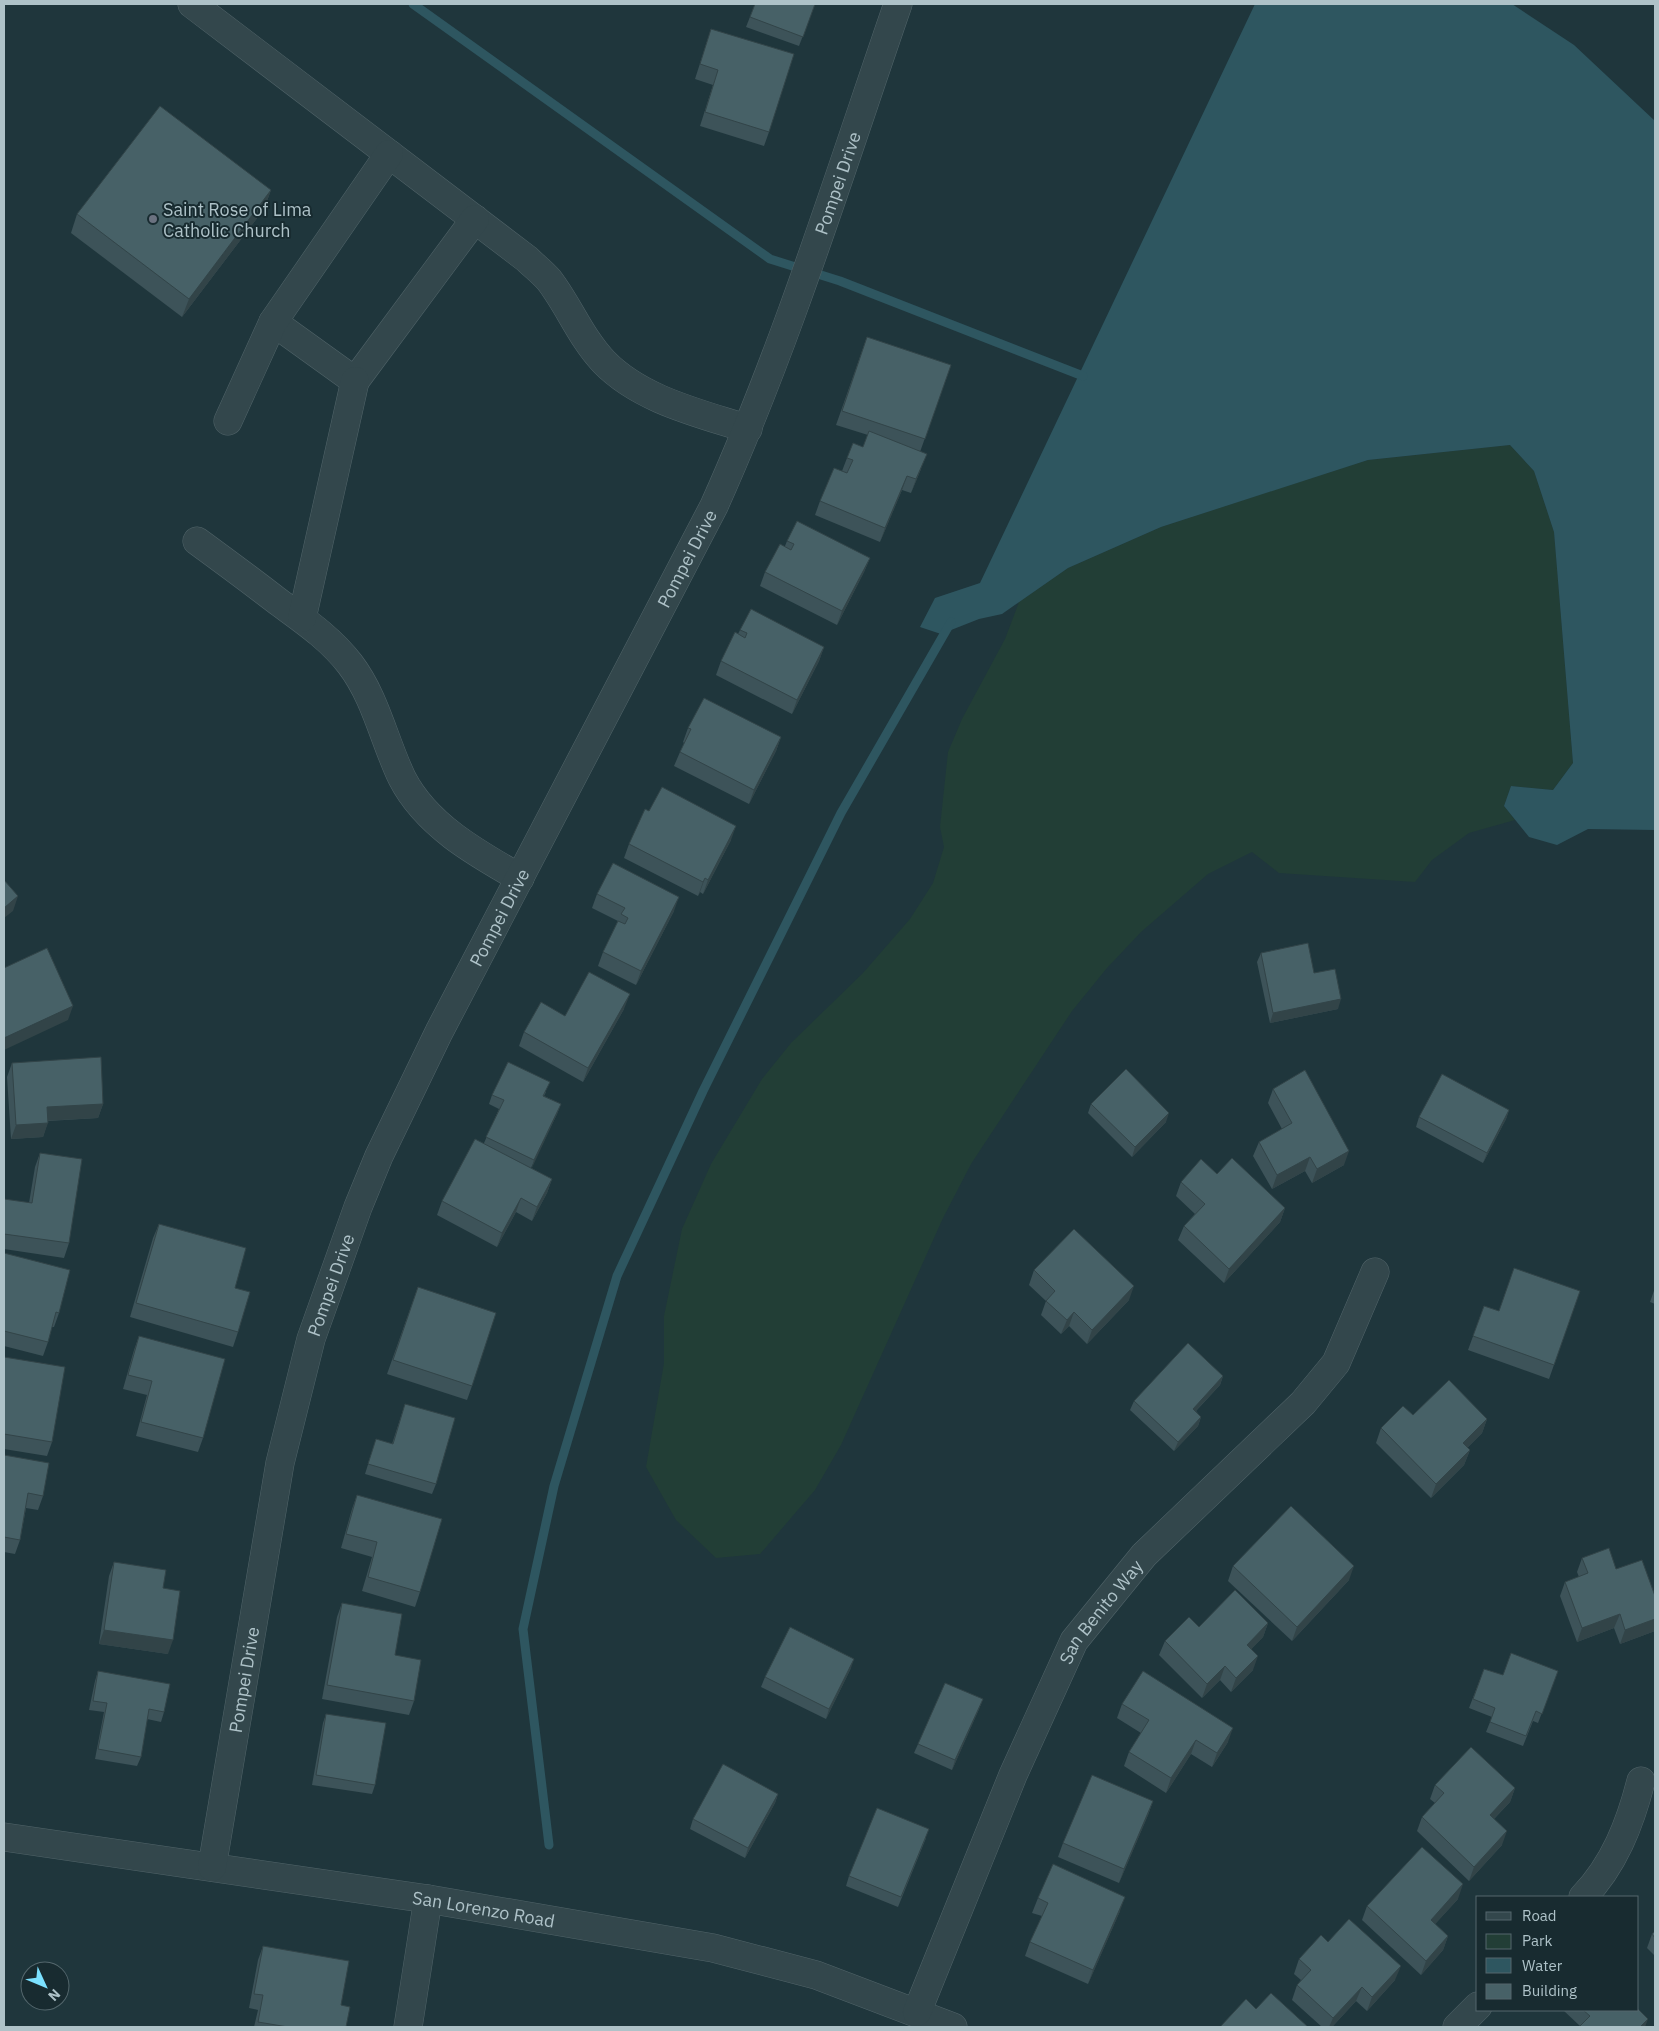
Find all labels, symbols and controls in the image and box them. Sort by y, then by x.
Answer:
street label: Pompei Drive [809,128,865,237]
place label: Saint Rose of Lima Catholic Church [163,198,312,242]
marker: Saint Rose of Lima Catholic Church [147,213,159,225]
street label: Pompei Drive [652,505,722,611]
street label: Pompei Drive [464,864,534,970]
street label: Pompei Drive [301,1230,359,1339]
street label: San Benito Way [1054,1555,1147,1668]
street label: Pompei Drive [223,1625,264,1734]
street label: San Lorenzo Road [411,1885,557,1932]
legend [1476,1896,1639,2011]
text: Road [1522,1906,1557,1925]
text: Park [1522,1931,1552,1950]
text: Water [1522,1956,1563,1975]
north arrow [20,1961,70,2011]
text: Building [1522,1981,1577,2000]
text: N [44,1985,64,2005]

